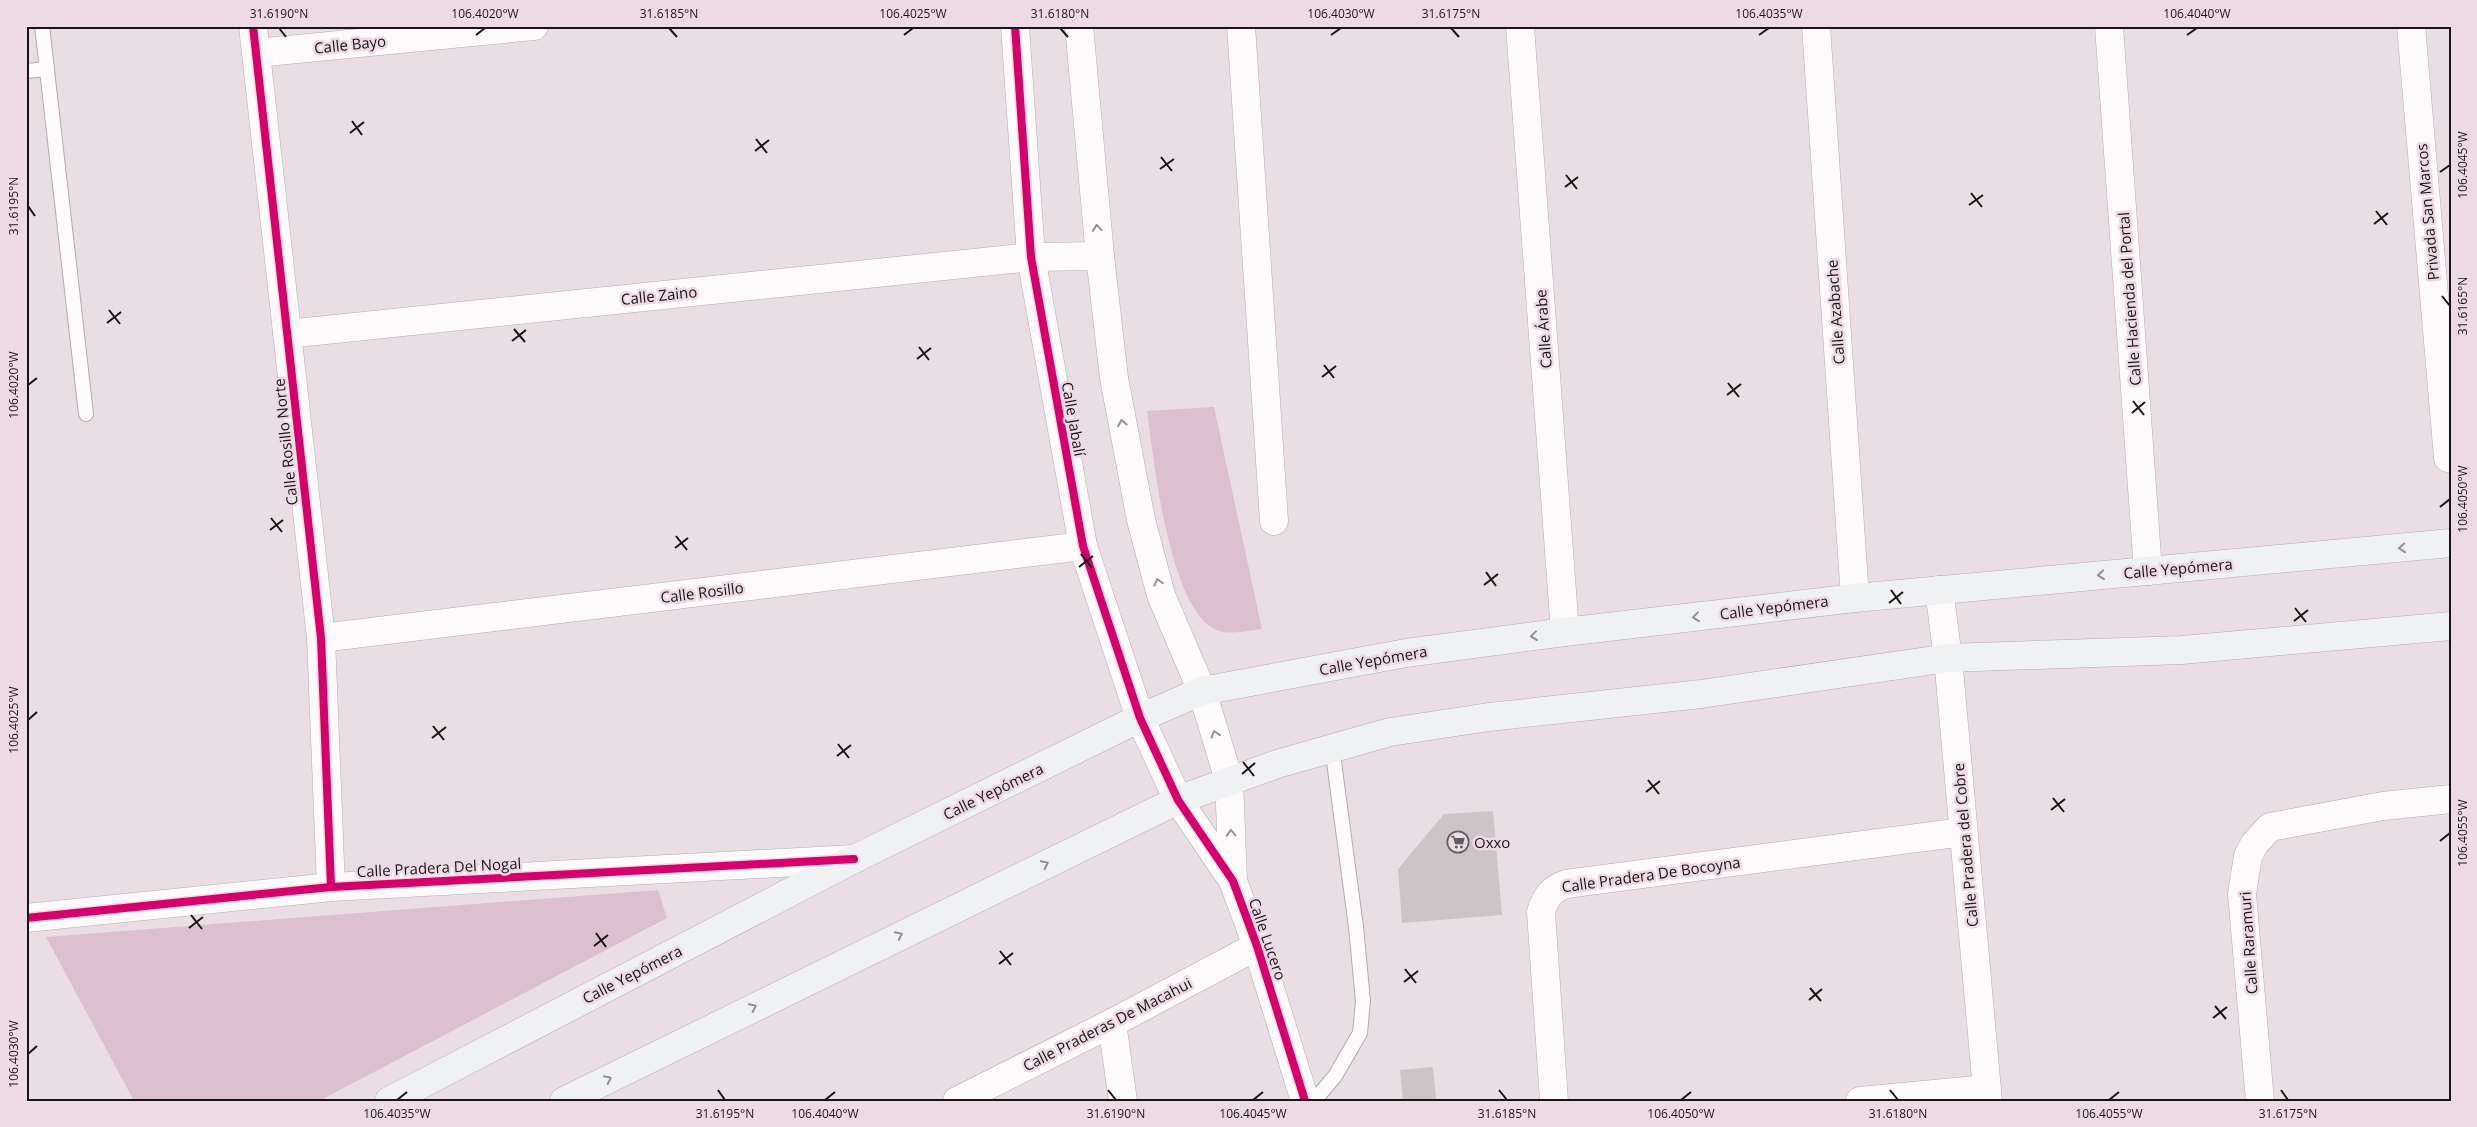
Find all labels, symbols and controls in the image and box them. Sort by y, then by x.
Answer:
text: 31.6190°N [250,5,308,22]
text: 106.4020°W [451,5,519,22]
text: 31.6185°N [640,5,698,22]
text: 106.4025°W [879,5,947,22]
text: 31.6180°N [1031,5,1089,22]
text: 106.4030°W [1307,5,1375,22]
text: 31.6175°N [1422,5,1480,22]
text: 106.4035°W [1735,5,1803,22]
text: 106.4040°W [2163,5,2231,22]
street label: Calle Bayo [313,30,387,58]
text: 106.4045°W [2454,131,2471,199]
street label: Privada San Marcos [2411,143,2443,281]
text: 31.6195°N [5,177,22,235]
street label: Calle Hacienda del Portal [2113,212,2145,386]
one-way arrow [1092,223,1103,231]
street label: Calle Azabache [1821,259,1849,365]
text: 31.6165°N [2454,277,2471,335]
street label: Calle Zaino [620,281,698,309]
street label: Calle Árabe [1530,289,1556,369]
text: 106.4020°W [5,351,22,419]
street label: Calle Rosillo Norte [268,377,302,507]
street label: Calle Jabalí [1058,380,1091,459]
one-way arrow [1118,419,1128,428]
text: 106.4050°W [2454,465,2471,533]
one-way arrow [2398,542,2406,553]
street label: Calle Yepómera [2123,553,2233,583]
one-way arrow [2097,570,2105,581]
street label: Calle Rosillo [659,577,745,607]
one-way arrow [1153,578,1163,587]
street label: Calle Yepómera [1718,590,1830,624]
one-way arrow [1691,611,1699,622]
one-way arrow [1530,630,1538,641]
street label: Calle Yepómera [1317,641,1429,679]
text: 106.4025°W [5,686,22,754]
one-way arrow [1211,730,1221,738]
street label: Calle Yepómera [939,758,1047,824]
street label: Calle Pradera del Cobre [1948,762,1982,928]
text: 106.4055°W [2454,799,2471,867]
one-way arrow [1226,828,1236,836]
supermarket icon: Oxxo [1446,830,1470,854]
place label: Oxxo [1474,832,1510,852]
street label: Calle Pradera De Bocoyna [1560,852,1742,896]
street label: Calle Pradera Del Nogal [356,853,522,881]
one-way arrow [1040,860,1049,870]
street label: Calle Raramuri [2234,891,2262,995]
street label: Calle Lucero [1245,895,1291,983]
one-way arrow [894,931,903,941]
street label: Calle Yepómera [579,940,685,1008]
street label: Calle Praderas De Macahui [1019,973,1195,1075]
one-way arrow [748,1003,757,1013]
text: 106.4030°W [5,1020,22,1088]
one-way arrow [603,1075,612,1085]
text: 106.4035°W [363,1105,431,1122]
text: 31.6195°N [696,1105,754,1122]
text: 106.4040°W [791,1105,859,1122]
text: 31.6190°N [1087,1105,1145,1122]
text: 106.4045°W [1219,1105,1287,1122]
text: 31.6185°N [1478,1105,1536,1122]
text: 106.4050°W [1647,1105,1715,1122]
text: 31.6180°N [1869,1105,1927,1122]
text: 106.4055°W [2075,1105,2143,1122]
text: 31.6175°N [2259,1105,2317,1122]

